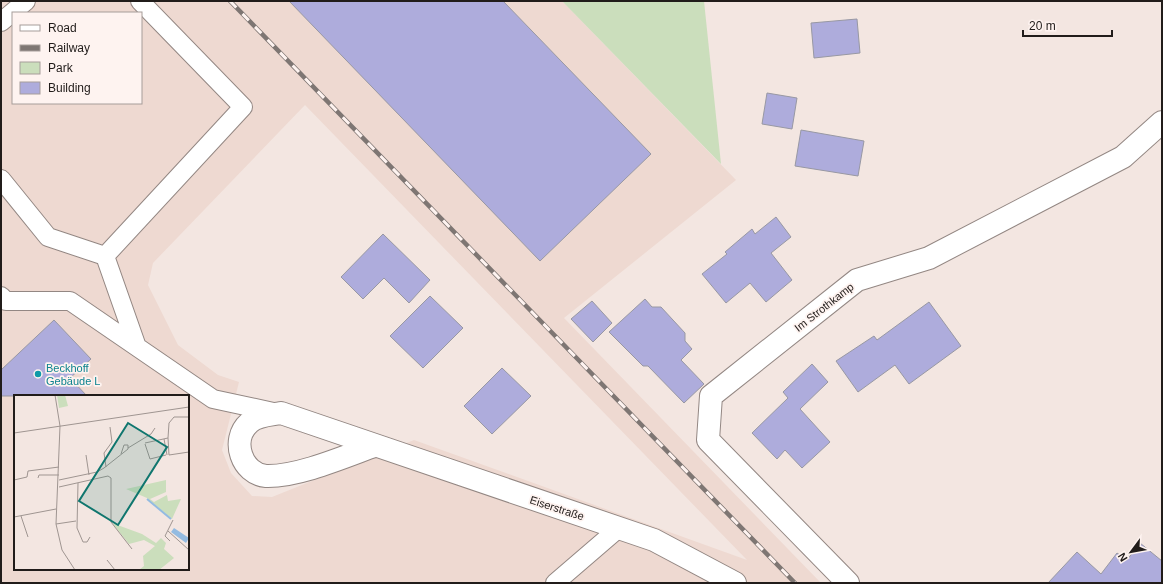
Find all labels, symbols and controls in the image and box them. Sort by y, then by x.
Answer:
legend [12,12,142,104]
scale bar [1023,12,1112,38]
text: 20 m [1029,19,1056,33]
text: Road [48,21,77,35]
text: Railway [48,41,90,55]
text: Park [48,61,74,75]
text: Building [48,81,91,95]
street label: Im Strothkamp [792,280,856,334]
place label: Beckhoff Gebäude L [46,362,100,387]
marker: Beckhoff Gebäude L [33,369,43,379]
inset map [14,395,189,570]
street label: Eiserstraße [528,494,586,522]
north arrow [1111,532,1151,572]
text: N [1115,551,1130,564]

